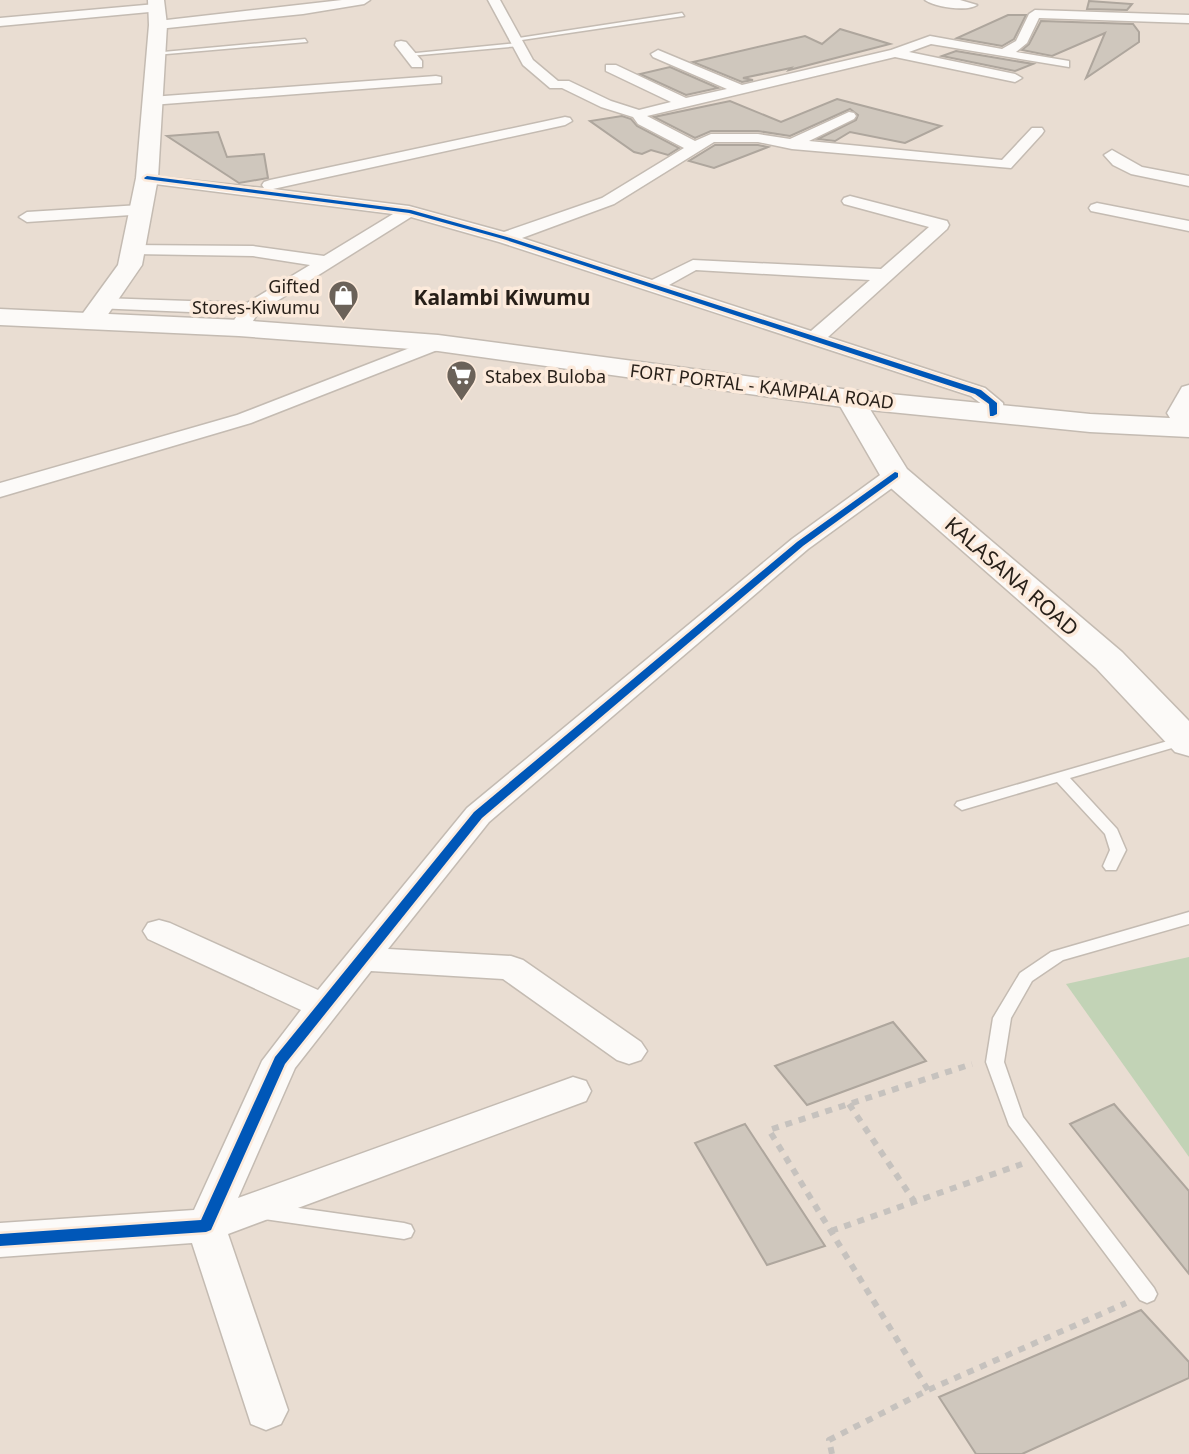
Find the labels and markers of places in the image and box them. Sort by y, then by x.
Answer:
place label: Gifted Stores-Kiwumu [192,274,320,319]
shop icon: Gifted Stores-Kiwumu [326,279,360,323]
supermarket icon: Stabex Buloba [445,359,479,403]
place label: Stabex Buloba [485,364,606,388]

